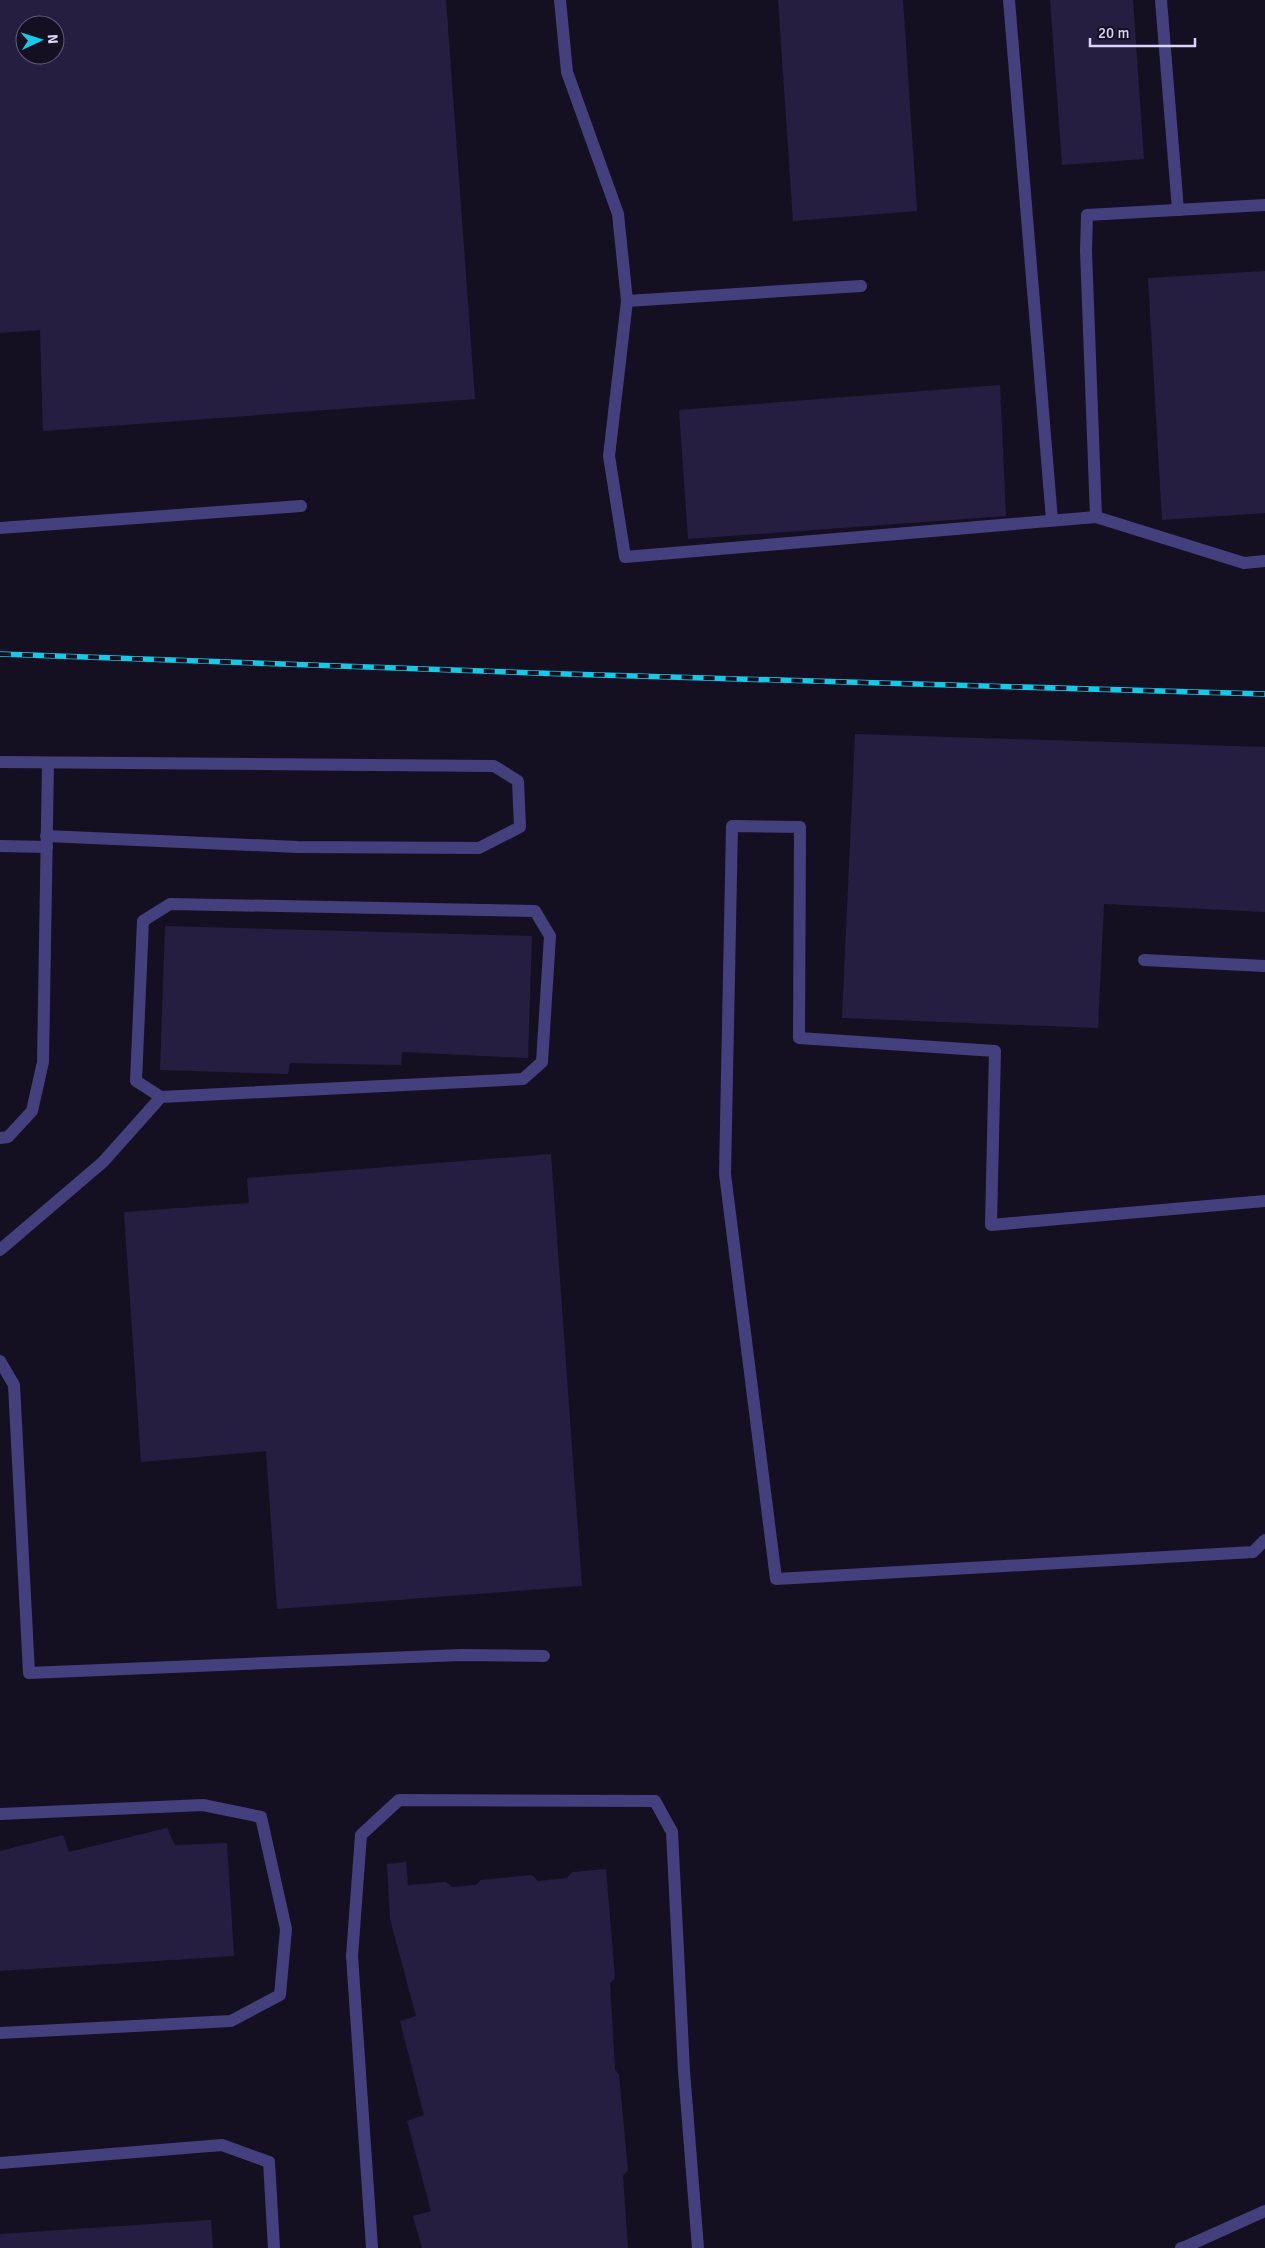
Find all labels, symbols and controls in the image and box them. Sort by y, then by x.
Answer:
north arrow [15,15,65,65]
scale bar [1090,15,1195,47]
text: 20 m [1098,24,1129,42]
text: N [44,34,61,45]

